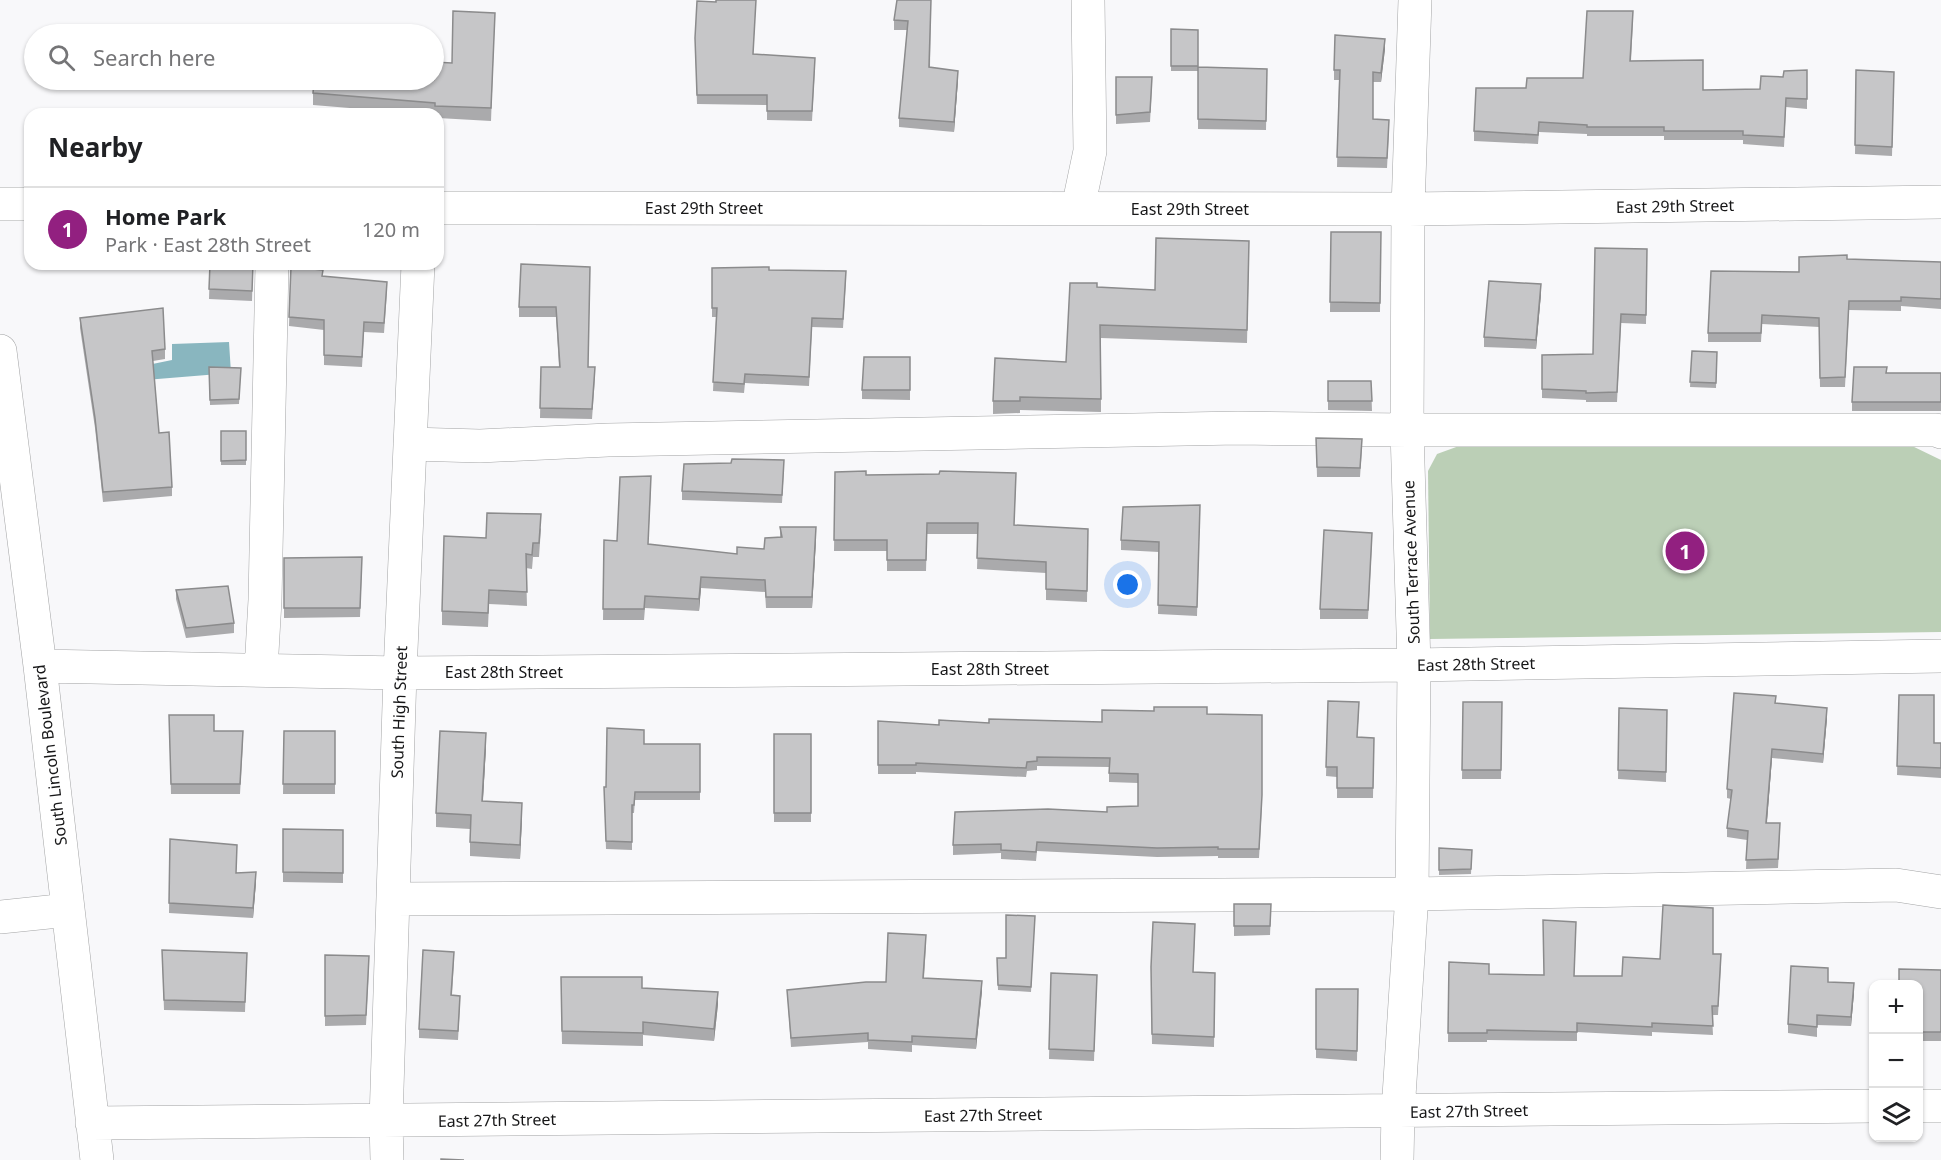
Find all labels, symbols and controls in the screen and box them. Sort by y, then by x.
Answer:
search box [24,24,444,90]
icon: search [45,41,78,74]
text: Search here [93,42,215,72]
text: Nearby [48,129,143,165]
street label: East 29th Street [1616,194,1735,218]
street label: East 29th Street [645,197,763,219]
street label: East 29th Street [1131,198,1249,220]
text: Home Park [105,201,226,231]
text: 1 [62,216,73,243]
text: 120 m [362,216,420,243]
text: Park · East 28th Street [105,231,311,258]
street label: South Terrace Avenue [1397,480,1425,644]
pin: 1 [1666,528,1704,574]
your location [1113,570,1142,599]
street label: South High Street [386,645,412,779]
street label: East 28th Street [1417,652,1536,676]
street label: East 28th Street [931,658,1049,680]
street label: East 28th Street [445,661,563,683]
street label: South Lincoln Boulevard [28,663,72,847]
map controls [1869,980,1923,1142]
button: + [1869,980,1923,1034]
button: − [1869,1034,1923,1088]
button: layers [1869,1088,1923,1142]
street label: East 27th Street [1410,1099,1529,1123]
street label: East 27th Street [924,1103,1043,1127]
street label: East 27th Street [438,1108,557,1132]

